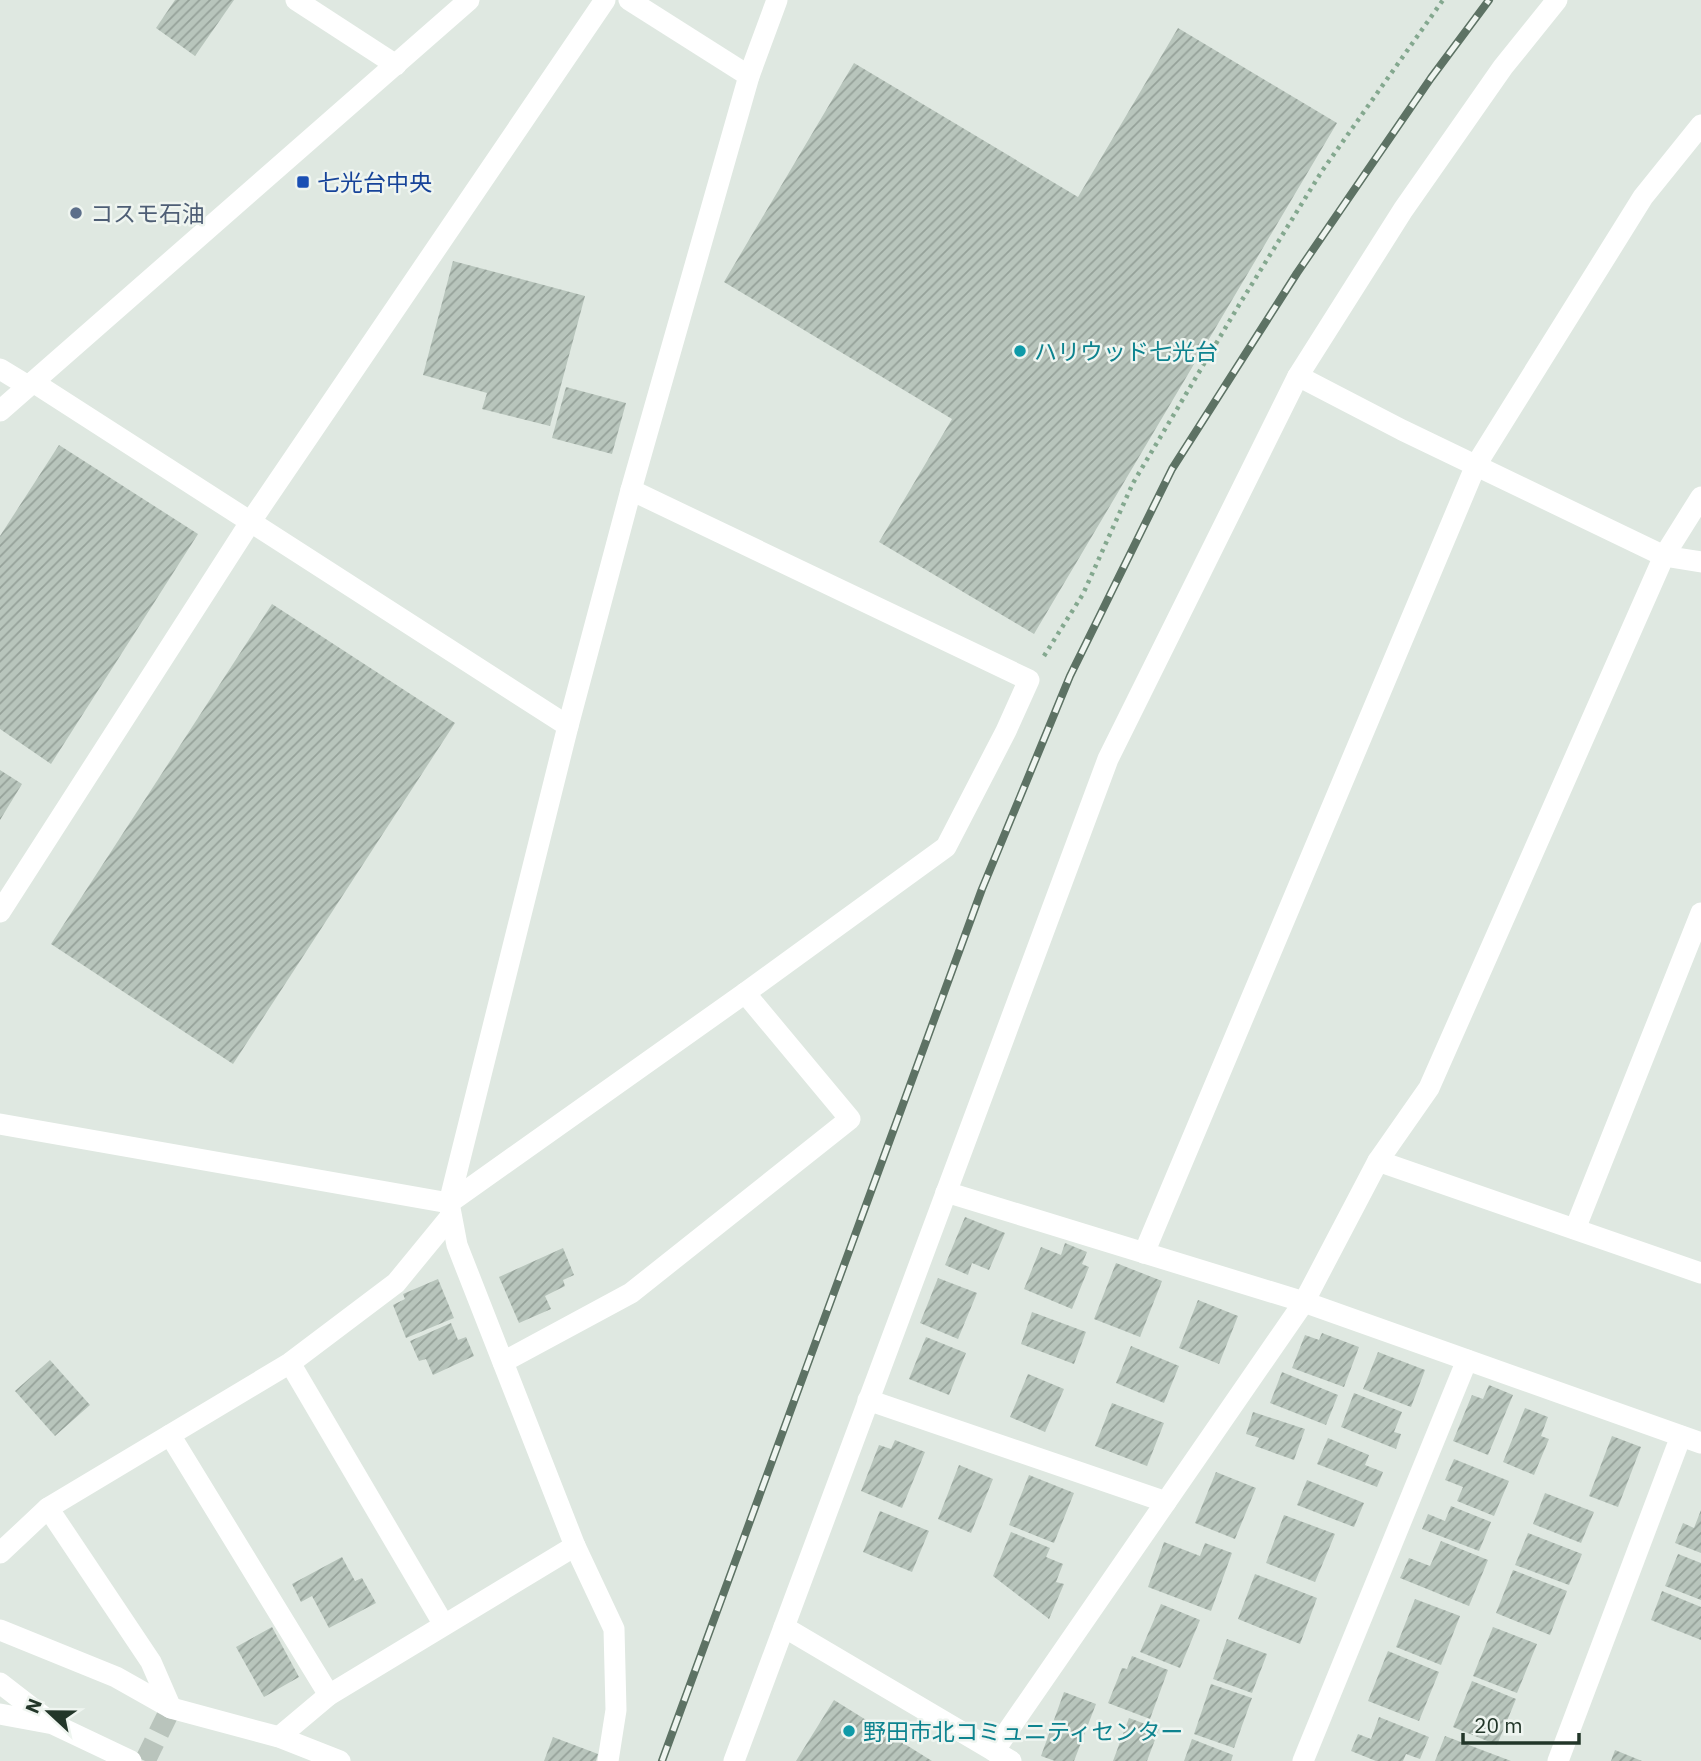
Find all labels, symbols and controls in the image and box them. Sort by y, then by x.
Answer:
place label: 七光台中央 [317,167,432,197]
marker: 七光台中央 [295,174,311,190]
place label: コスモ石油 [90,198,205,228]
marker: コスモ石油 [68,205,84,221]
place label: ハリウッド七光台 [1034,336,1218,366]
marker: ハリウッド七光台 [1012,343,1028,359]
north arrow [14,1677,84,1747]
text: N [20,1695,47,1717]
scale bar [1463,1702,1578,1746]
text: 20 m [1474,1711,1523,1739]
place label: 野田市北コミュニティセンター [863,1716,1184,1746]
marker: 野田市北コミュニティセンター [841,1723,857,1739]

